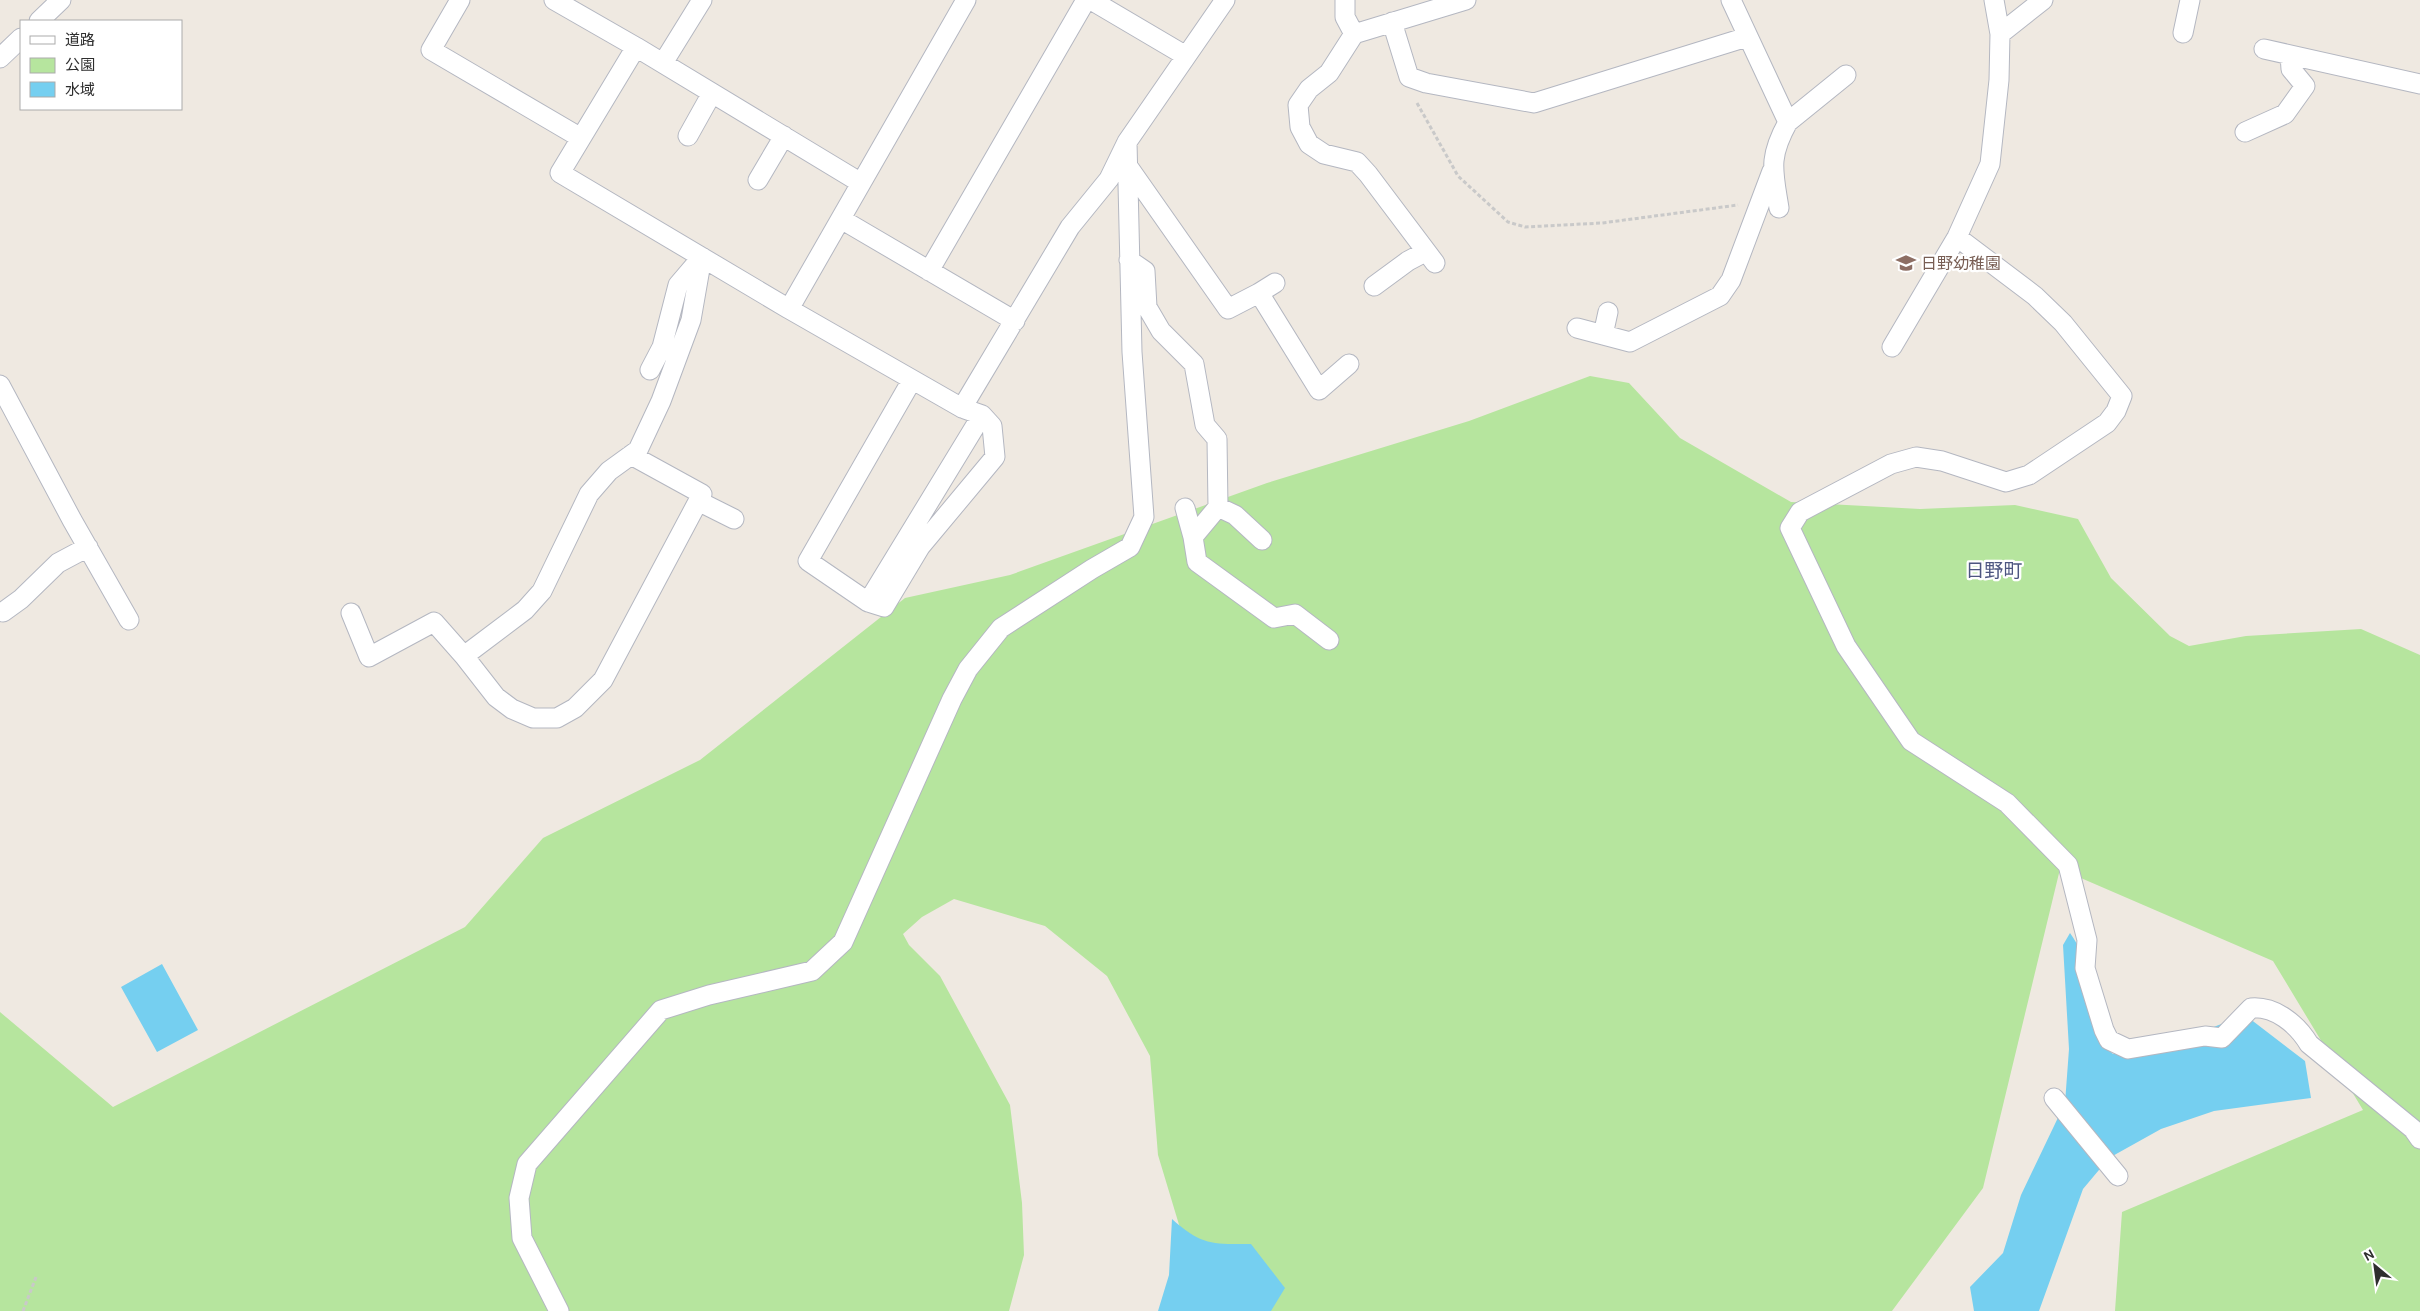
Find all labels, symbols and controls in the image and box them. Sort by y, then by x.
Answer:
legend [20,20,182,110]
text: 道路 [65,31,95,49]
text: 公園 [65,56,95,74]
text: 水域 [65,81,95,99]
school or university icon: 日野幼稚園 [1895,252,1917,274]
place label: 日野幼稚園 [1921,254,2001,273]
district label: 日野町 [1965,560,2023,582]
north arrow [2350,1241,2400,1291]
text: N [2360,1245,2377,1265]

